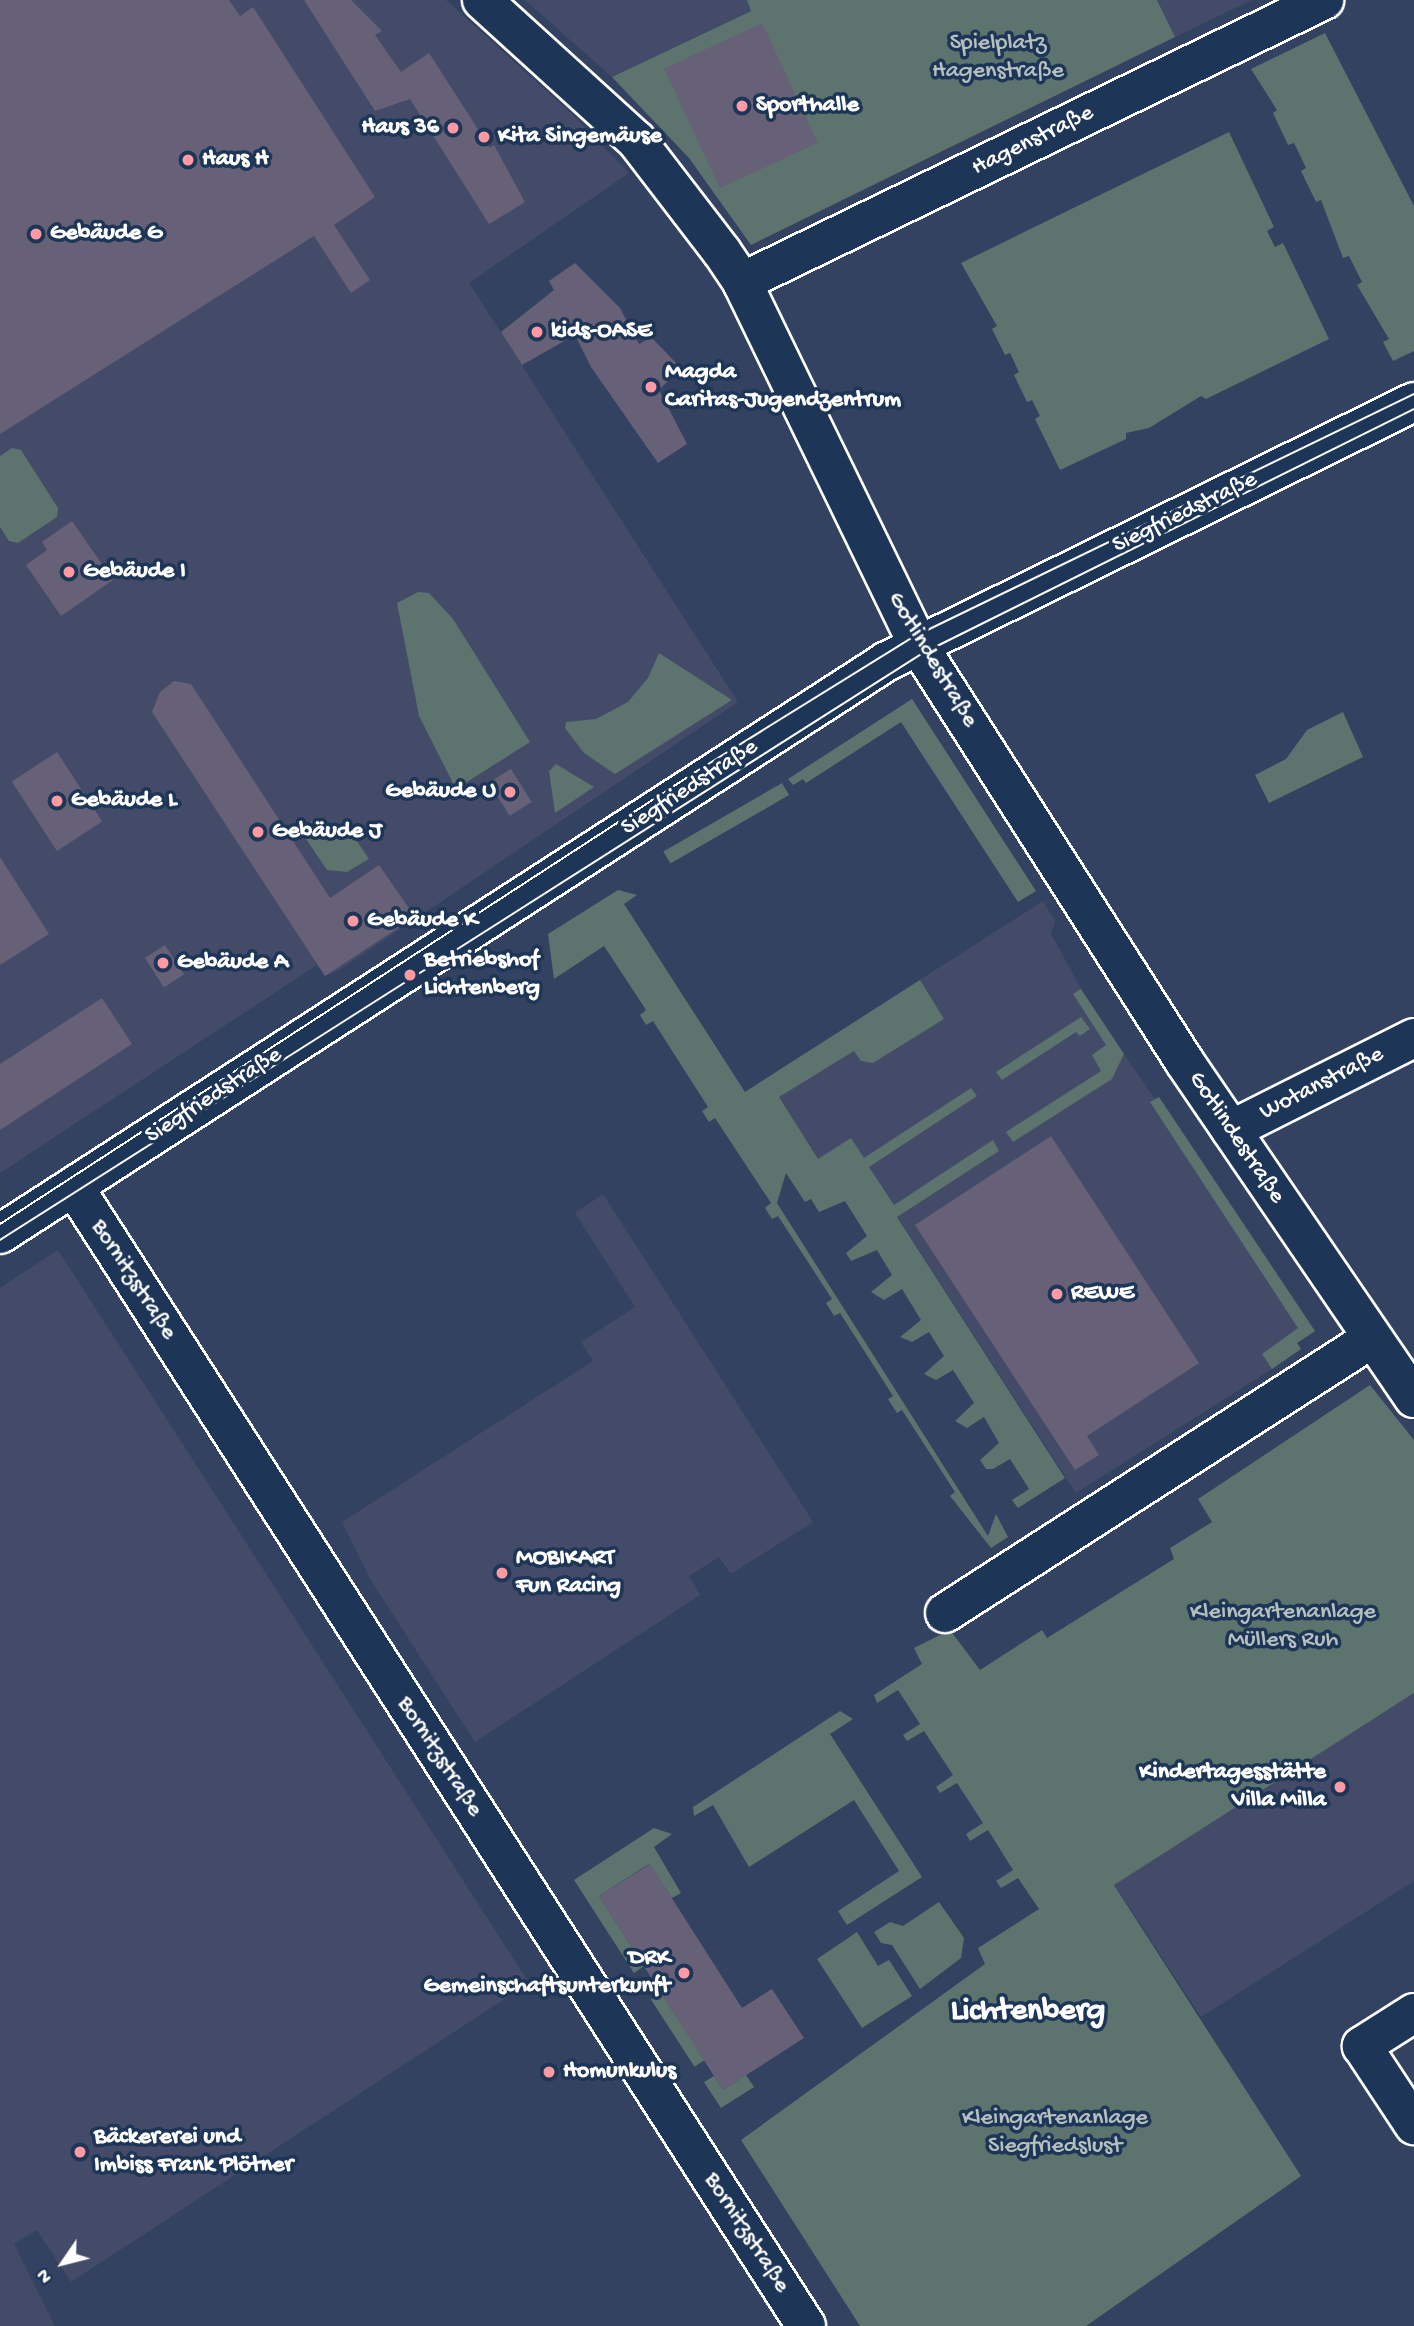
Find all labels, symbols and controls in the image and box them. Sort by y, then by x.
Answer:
park label: Spielplatz Hagenstraße [932,30,1064,86]
place label: Sporthalle [756,92,859,120]
marker: Sporthalle [734,98,750,114]
street label: Hagenstraße [967,99,1099,183]
place label: Haus 36 [362,114,439,142]
marker: Haus 36 [445,120,461,136]
place label: Kita Singemäuse [498,123,662,151]
marker: Kita Singemäuse [476,129,492,145]
place label: Haus H [202,146,269,174]
marker: Haus H [180,152,196,168]
place label: Gebäude G [50,220,162,248]
marker: Gebäude G [28,226,44,242]
place label: kids-OASE [551,318,652,346]
marker: kids-OASE [529,324,545,340]
place label: Magda Caritas-Jugendzentrum [665,359,901,415]
marker: Magda Caritas-Jugendzentrum [643,379,659,395]
street label: Siegfriedstraße [1108,466,1262,560]
place label: Gebäude I [83,558,186,586]
marker: Gebäude I [61,564,77,580]
street label: Gotlindestraße [880,587,984,733]
street label: Siegfriedstraße [616,733,764,843]
place label: Gebäude U [385,778,496,806]
marker: Gebäude U [502,784,518,800]
place label: Gebäude L [71,787,177,815]
marker: Gebäude L [49,793,65,809]
place label: Gebäude J [272,818,382,846]
marker: Gebäude J [250,824,266,840]
place label: Gebäude K [367,907,477,935]
marker: Gebäude K [345,913,361,929]
place label: Betriebshof Lichtenberg [424,947,540,1003]
place label: Gebäude A [177,949,288,977]
marker: Gebäude A [155,955,171,971]
marker: Betriebshof Lichtenberg [402,967,418,983]
street label: Siegfriedstraße [140,1041,288,1151]
street label: Wotanstraße [1255,1041,1389,1127]
street label: Gotlindestraße [1181,1066,1291,1210]
street label: Bornitzstraße [83,1214,183,1346]
place label: REWE [1071,1280,1134,1308]
marker: REWE [1049,1286,1065,1302]
place label: MOBIKART Fun Racing [516,1545,621,1601]
marker: MOBIKART Fun Racing [494,1565,510,1581]
park label: Kleingartenanlage Müllers Ruh [1190,1599,1376,1655]
street label: Bornitzstraße [389,1691,489,1823]
place label: Kindertagesstätte Villa Milla [1139,1759,1326,1815]
marker: Kindertagesstätte Villa Milla [1332,1779,1348,1795]
place label: DRK Gemeinschaftsunterkunft [423,1945,670,2001]
marker: DRK Gemeinschaftsunterkunft [676,1965,692,1981]
district label: Lichtenberg [951,1993,1105,2031]
place label: Homunkulus [563,2058,676,2086]
marker: Homunkulus [541,2064,557,2080]
park label: Kleingartenanlage Siegfriedslust [962,2105,1148,2161]
place label: Bäckererei und Imbiss Frank Plötner [94,2124,293,2180]
marker: Bäckererei und Imbiss Frank Plötner [72,2144,88,2160]
street label: Bornitzstraße [696,2167,796,2299]
north arrow [28,2228,98,2298]
text: N [32,2264,58,2287]

